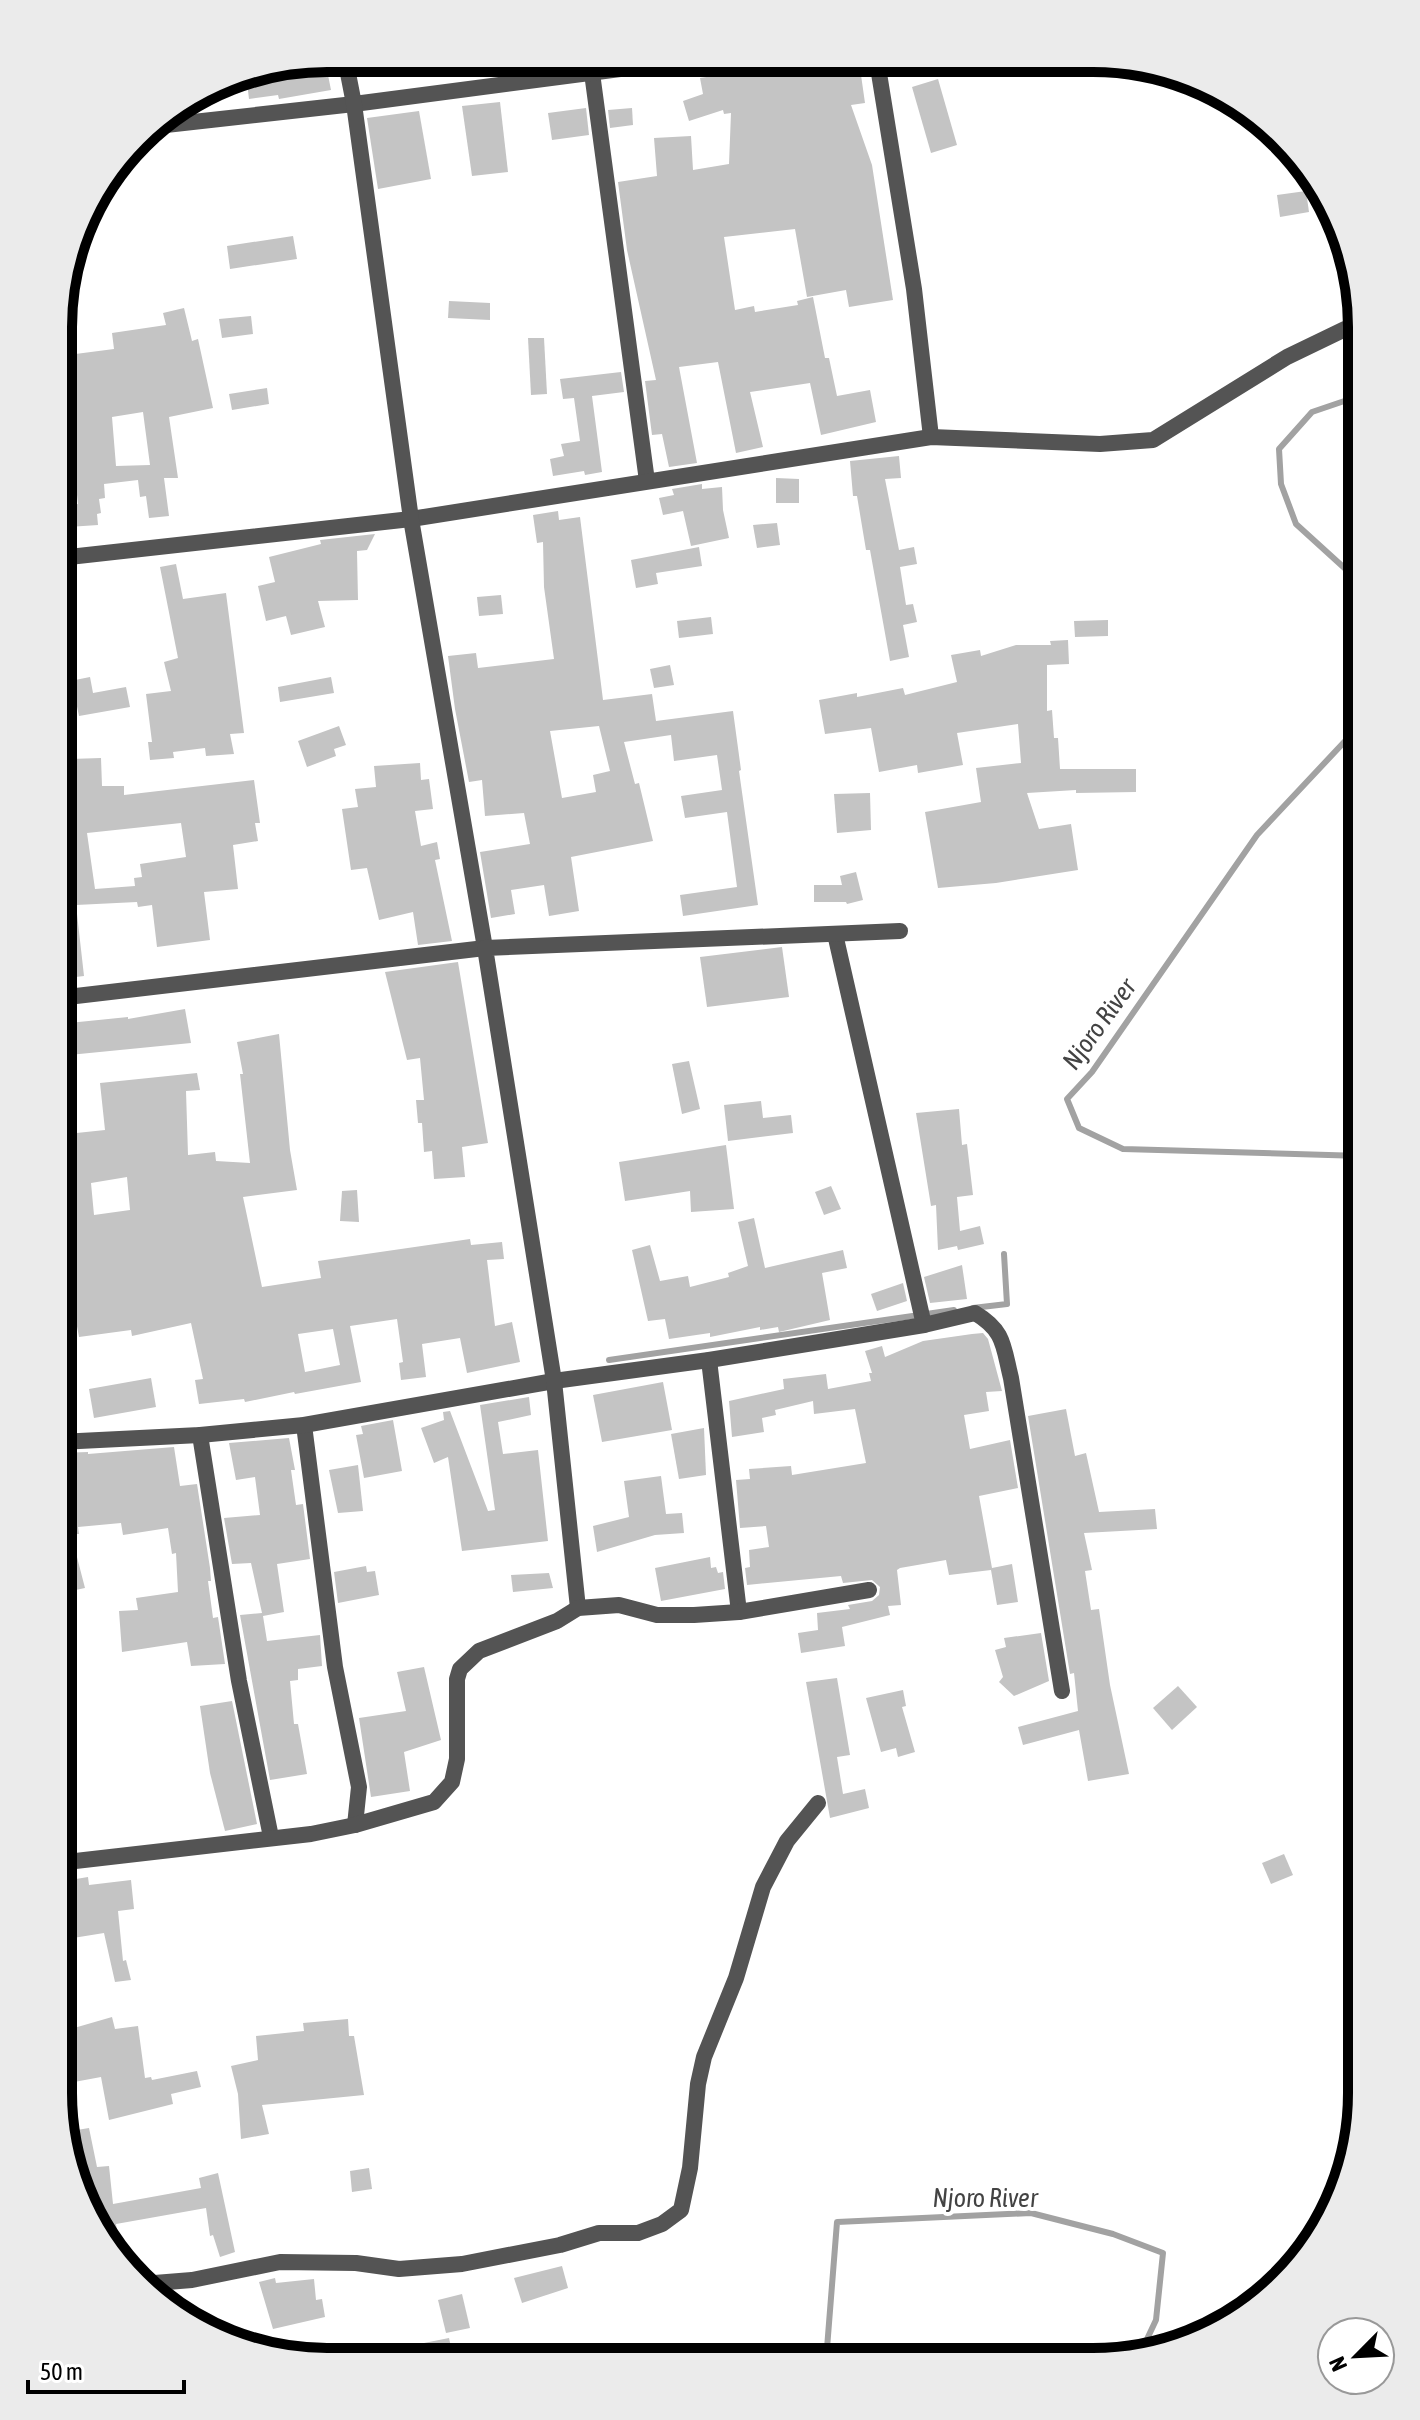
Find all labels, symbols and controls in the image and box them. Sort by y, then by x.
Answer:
water label: Njoro River [1056,972,1143,1075]
water label: Njoro River [932,2183,1039,2213]
north arrow [1316,2316,1396,2396]
scale bar [28,2344,184,2394]
text: N [1323,2353,1352,2375]
text: 50 m [40,2358,83,2385]

